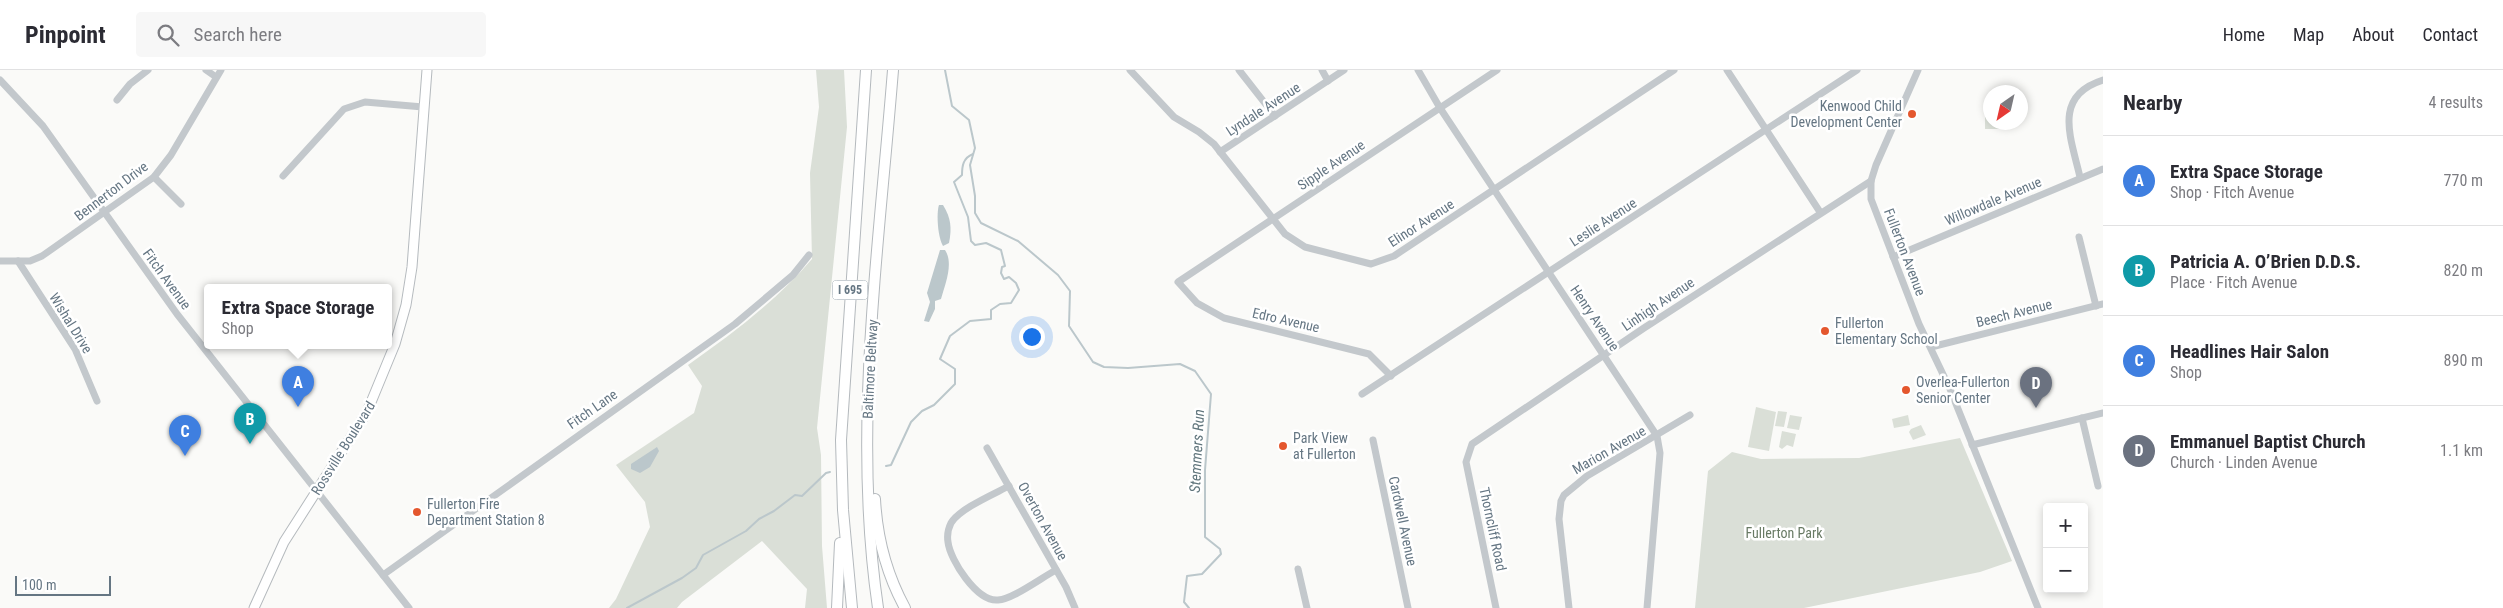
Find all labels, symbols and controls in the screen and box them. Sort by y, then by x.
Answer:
search box [136,12,486,57]
text: Pinpoint [25,21,106,49]
icon: search [154,21,182,49]
text: Search here [194,23,282,46]
text: Home [2223,24,2265,45]
text: Map [2293,24,2324,45]
text: About [2352,24,2394,45]
text: Contact [2422,24,2478,45]
street label: Lyndale Avenue [1223,79,1303,139]
north arrow [1983,85,2028,130]
text: Nearby [2123,91,2182,115]
text: 4 results [2428,93,2483,112]
place label: Kenwood Child Development Center [1790,98,1902,130]
marker: Kenwood Child Development Center [1906,108,1918,120]
street label: Sipple Avenue [1294,136,1368,193]
street label: Bennerton Drive [71,158,151,224]
text: Extra Space Storage [2170,160,2323,183]
text: A [2134,171,2144,190]
text: 770 m [2444,171,2483,190]
street label: Willowdale Avenue [1942,173,2044,229]
text: Shop · Fitch Avenue [2170,183,2294,202]
street label: Leslie Avenue [1567,194,1640,249]
street label: Elinor Avenue [1385,196,1457,250]
street label: Fullerton Avenue [1881,206,1929,298]
street label: Fitch Avenue [140,246,195,313]
text: Patricia A. O’Brien D.D.S. [2170,250,2361,273]
text: B [2135,261,2143,280]
text: 820 m [2444,261,2483,280]
text: Place · Fitch Avenue [2170,273,2297,292]
street label: Linhigh Avenue [1619,274,1698,334]
road number: I 695 [832,280,868,300]
street label: Henry Avenue [1567,282,1623,354]
popup [204,284,392,349]
street label: Wishal Drive [46,290,96,356]
text: Extra Space Storage [222,296,374,319]
street label: Beech Avenue [1974,296,2054,330]
street label: Edro Avenue [1251,305,1322,336]
place label: Fullerton Elementary School [1835,315,1938,347]
text: Shop [222,319,254,338]
street label: Baltimore Beltway [859,319,881,419]
your location [1019,324,1045,350]
marker: Fullerton Elementary School [1819,325,1831,337]
text: Headlines Hair Salon [2170,340,2329,363]
text: C [2134,351,2144,370]
text: 890 m [2444,351,2483,370]
text: Shop [2170,363,2202,382]
pin: A [282,366,314,407]
pin: D [2020,367,2052,408]
place label: Overlea-Fullerton Senior Center [1916,374,2010,406]
marker: Overlea-Fullerton Senior Center [1900,384,1912,396]
street label: Fitch Lane [564,386,620,432]
street label: Rossville Boulevard [308,398,378,498]
pin: B [234,403,266,444]
water label: Stemmers Run [1186,409,1208,493]
pin: C [169,415,201,456]
street label: Marion Avenue [1569,422,1649,477]
place label: Park View at Fullerton [1293,430,1356,462]
text: Emmanuel Baptist Church [2170,430,2366,453]
marker: Park View at Fullerton [1277,440,1289,452]
text: D [2134,441,2144,460]
text: 1.1 km [2440,441,2483,460]
text: Church · Linden Avenue [2170,453,2318,472]
street label: Cardwell Avenue [1386,475,1420,568]
street label: Overton Avenue [1015,479,1071,563]
street label: Thorncliff Road [1476,486,1510,572]
place label: Fullerton Fire Department Station 8 [427,496,545,528]
map controls [2043,503,2088,593]
button: + [2043,503,2088,548]
marker: Fullerton Fire Department Station 8 [411,506,423,518]
park label: Fullerton Park [1746,525,1823,541]
button: − [2043,548,2088,593]
scale bar [15,573,111,596]
text: 100 m [22,577,57,593]

